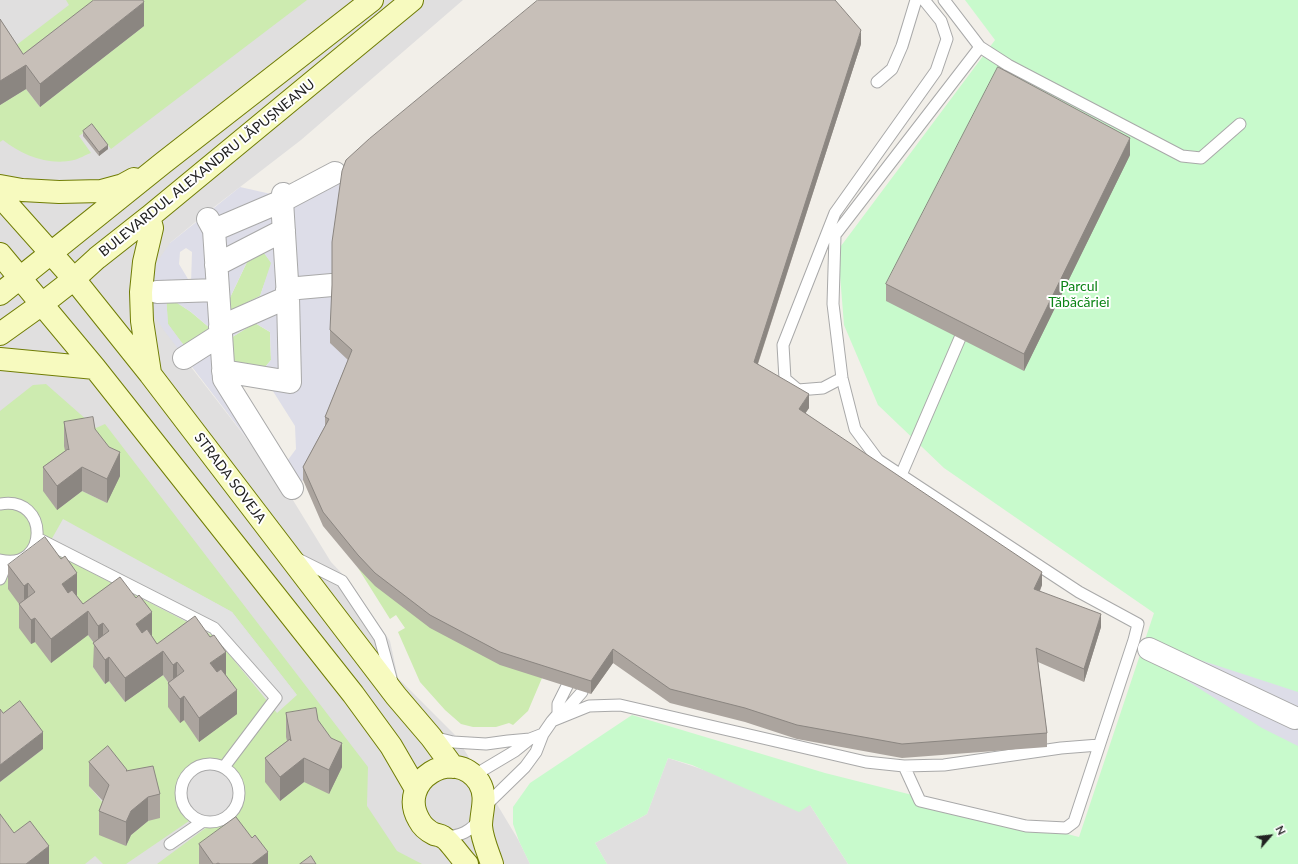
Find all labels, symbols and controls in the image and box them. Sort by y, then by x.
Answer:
street label: BULEVARDUL ALEXANDRU LĂPUȘNEANU [96,76,318,260]
park label: Parcul Tăbăcăriei [1048,278,1110,310]
street label: STRADA SOVEJA [191,429,269,527]
north arrow [1250,816,1290,856]
text: N [1273,823,1289,837]

